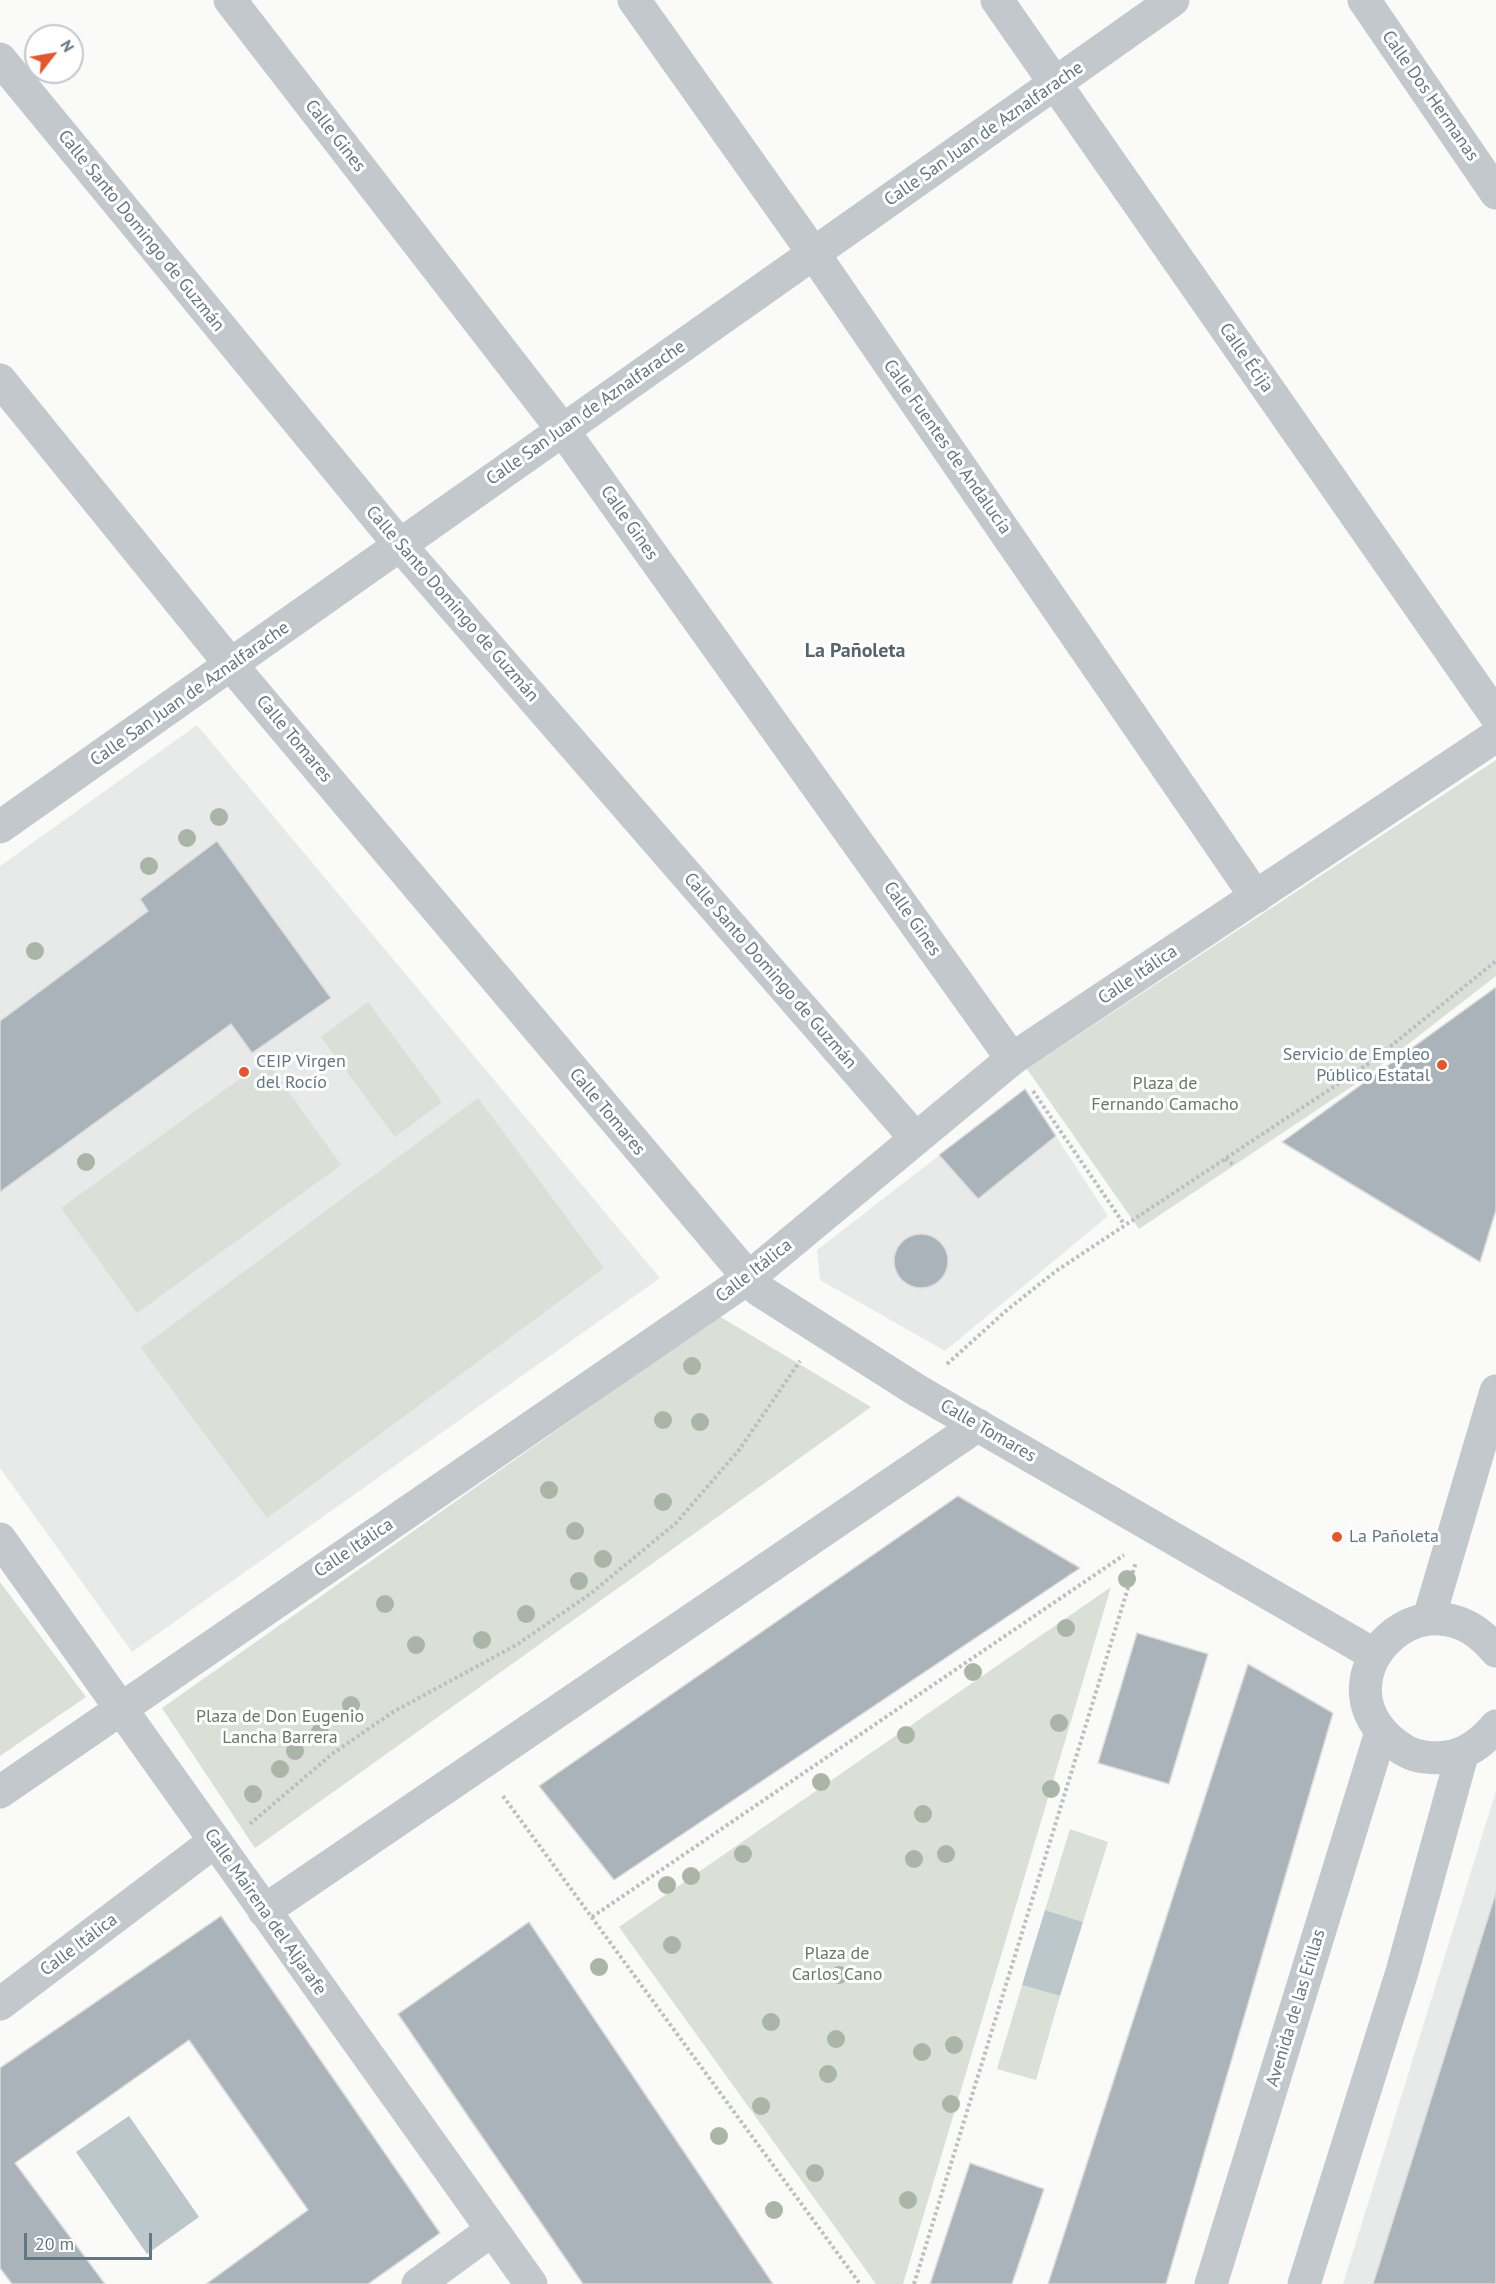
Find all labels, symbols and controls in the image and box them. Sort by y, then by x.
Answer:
north arrow [24,24,84,84]
street label: Calle Dos Hermanas [1377,27,1483,165]
text: N [56,36,79,55]
street label: Calle San Juan de Aznalfarache [880,57,1088,211]
street label: Calle Gines [300,96,370,176]
street label: Calle Santo Domingo de Guzmán [53,126,229,336]
street label: Calle Écija [1214,319,1278,397]
street label: Calle San Juan de Aznalfarache [482,336,690,490]
street label: Calle Fuentes de Andalucía [878,356,1016,538]
street label: Calle Gines [596,482,662,564]
street label: Calle Santo Domingo de Guzmán [361,502,543,706]
street label: Calle San Juan de Aznalfarache [86,617,294,771]
district label: La Pañoleta [805,639,905,663]
street label: Calle Tomares [251,691,337,787]
street label: Calle Santo Domingo de Guzmán [679,869,861,1073]
street label: Calle Gines [879,878,945,960]
street label: Calle Itálica [1094,941,1182,1009]
place label: Servicio de Empleo Público Estatal [1283,1044,1430,1086]
place label: CEIP Virgen del Rocío [256,1051,346,1094]
marker: Servicio de Empleo Público Estatal [1435,1058,1449,1072]
street label: Calle Tomares [564,1064,650,1160]
marker: CEIP Virgen del Rocío [237,1065,251,1079]
park label: Plaza de Fernando Camacho [1091,1073,1239,1116]
street label: Calle Itálica [712,1235,796,1307]
street label: Calle Tomares [936,1395,1040,1467]
street label: Calle Itálica [310,1514,398,1582]
place label: La Pañoleta [1349,1526,1439,1548]
marker: La Pañoleta [1330,1530,1344,1544]
park label: Plaza de Don Eugenio Lancha Barrera [196,1706,364,1748]
street label: Calle Mairena del Aljarafe [199,1825,331,1999]
street label: Calle Itálica [36,1909,122,1981]
street label: Avenida de las Erillas [1262,1927,1330,2089]
park label: Plaza de Carlos Cano [792,1943,882,1986]
scale bar [27,2221,154,2259]
text: 20 m [35,2232,74,2255]

